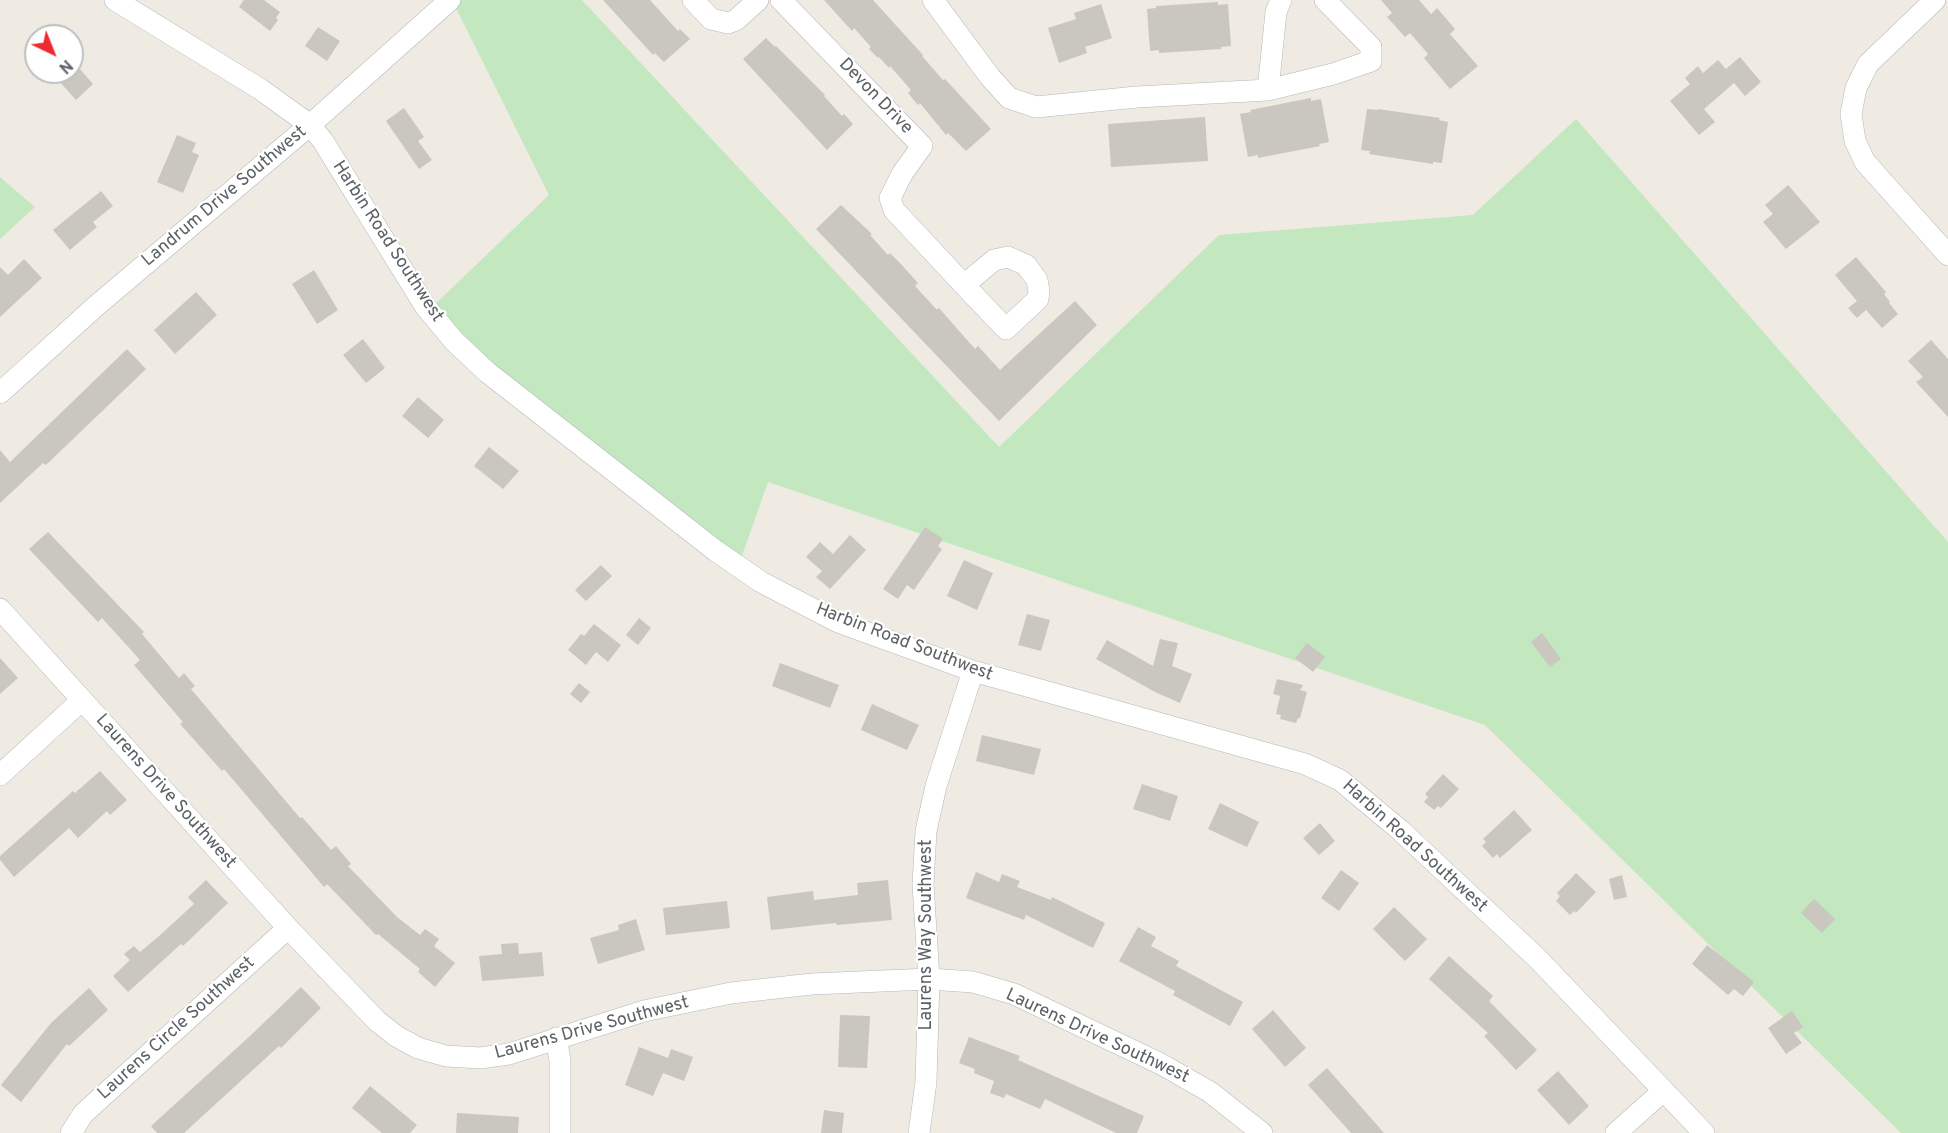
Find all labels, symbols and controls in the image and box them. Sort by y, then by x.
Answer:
north arrow [24,24,84,84]
text: N [54,54,76,77]
street label: Devon Drive [833,54,917,140]
street label: Landrum Drive Southwest [138,122,312,272]
street label: Harbin Road Southwest [327,157,447,327]
street label: Harbin Road Southwest [812,599,996,687]
street label: Laurens Drive Southwest [90,710,240,874]
street label: Harbin Road Southwest [1337,776,1491,918]
street label: Laurens Way Southwest [916,839,938,1031]
street label: Laurens Circle Southwest [94,953,260,1105]
street label: Laurens Drive Southwest [1002,985,1192,1089]
street label: Laurens Drive Southwest [493,993,691,1065]

